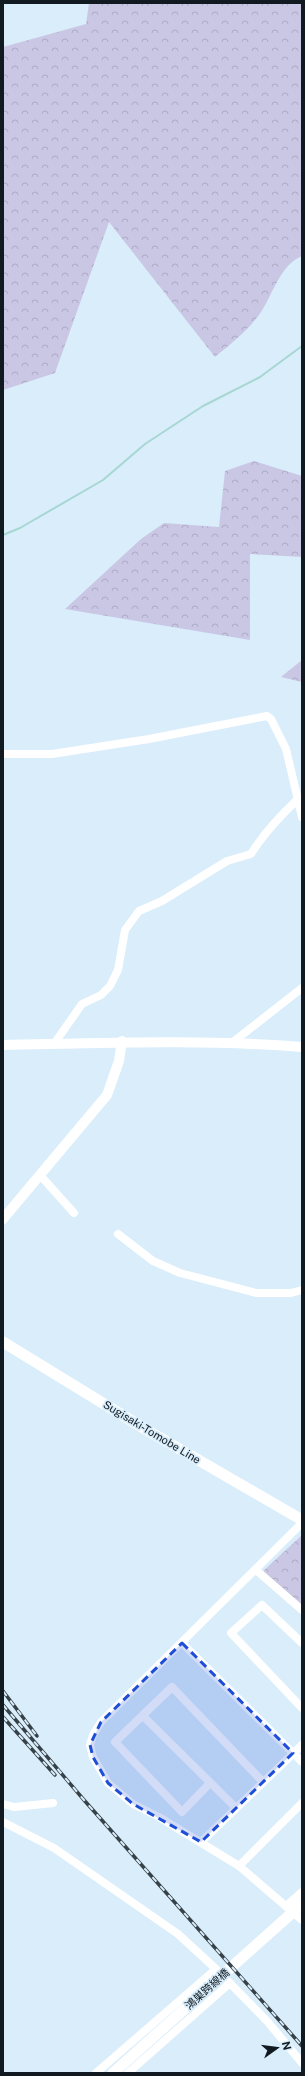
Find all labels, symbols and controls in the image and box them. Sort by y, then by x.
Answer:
street label: Sugisaki-Tomobe Line [101,1398,203,1466]
street label: 鴻巣跨線橋 [183,1966,231,2012]
north arrow [257,2028,297,2068]
text: N [280,2040,294,2051]

